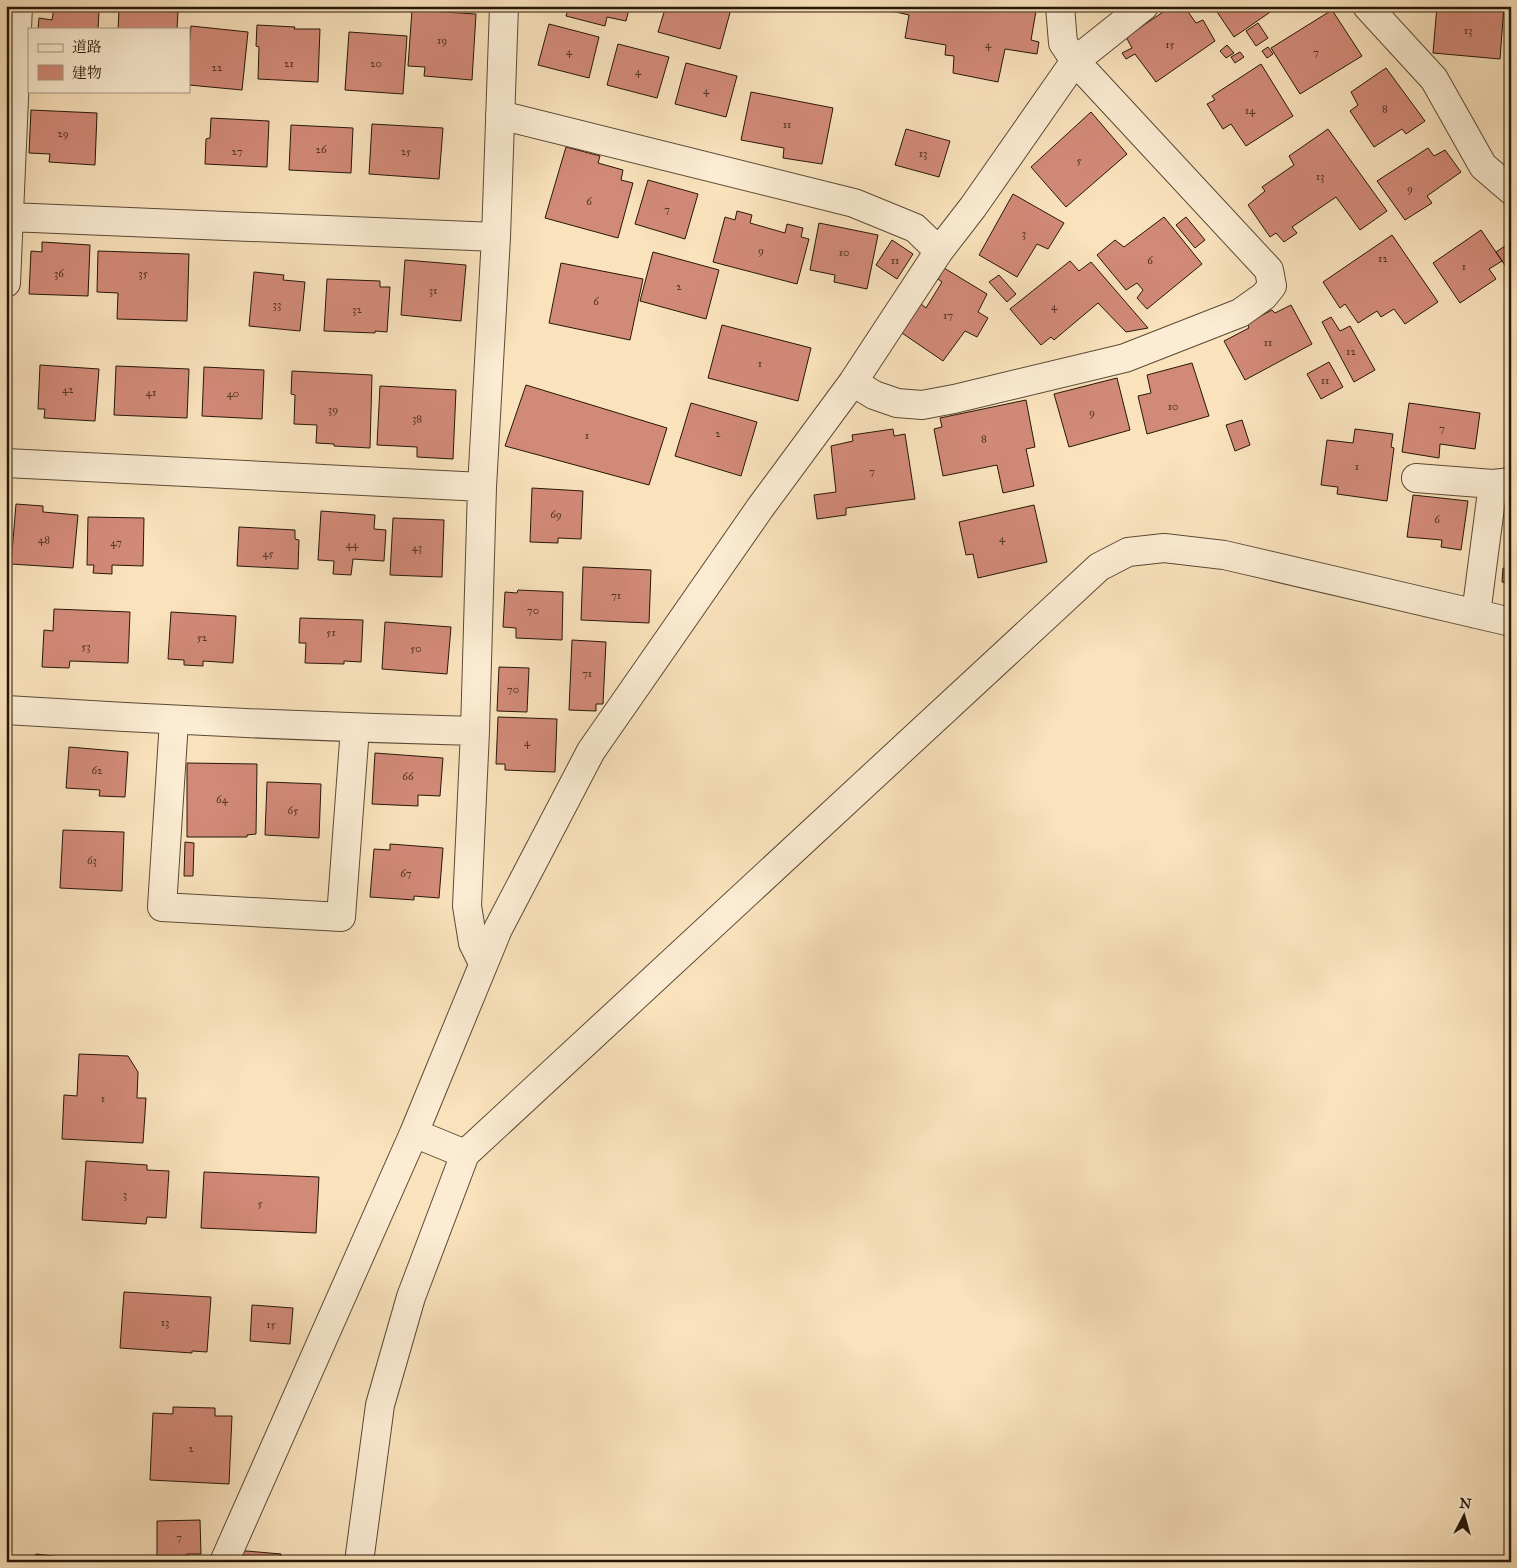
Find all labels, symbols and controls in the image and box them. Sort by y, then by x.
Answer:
house number: 13 [1464,24,1472,37]
legend [28,28,190,92]
house number: 19 [437,34,447,47]
text: 道路 [72,38,102,56]
house number: 4 [985,38,992,51]
house number: 15 [1165,38,1175,51]
house number: 4 [566,45,573,58]
house number: 7 [1313,46,1319,59]
house number: 21 [284,57,294,70]
house number: 20 [370,57,382,70]
house number: 22 [212,61,223,74]
text: 建物 [72,64,102,82]
house number: 4 [635,65,642,78]
house number: 4 [703,84,710,97]
house number: 8 [1382,102,1388,115]
house number: 14 [1245,104,1256,117]
house number: 11 [783,118,791,131]
house number: 29 [57,127,69,140]
house number: 26 [315,143,327,156]
house number: 27 [232,145,243,158]
house number: 25 [401,145,411,158]
house number: 13 [919,147,927,160]
house number: 5 [1076,154,1082,167]
house number: 13 [1316,170,1324,183]
house number: 9 [1407,182,1413,195]
house number: 6 [586,195,592,208]
house number: 7 [664,203,670,216]
house number: 3 [1022,227,1026,240]
house number: 9 [758,244,764,257]
house number: 10 [839,246,849,259]
house number: 12 [1378,252,1388,265]
house number: 11 [891,254,899,267]
house number: 6 [1147,254,1153,267]
house number: 1 [1462,260,1466,273]
house number: 36 [54,267,64,280]
house number: 35 [138,267,148,280]
house number: 2 [676,280,682,293]
house number: 31 [429,284,437,297]
house number: 6 [593,295,599,308]
house number: 33 [273,298,281,311]
house number: 4 [1051,300,1058,313]
house number: 32 [352,303,362,316]
house number: 17 [943,309,953,322]
house number: 11 [1264,336,1272,349]
house number: 12 [1346,345,1356,358]
house number: 1 [758,357,762,370]
house number: 11 [1321,374,1329,387]
house number: 42 [62,383,74,396]
house number: 41 [146,386,156,399]
house number: 40 [227,387,239,400]
house number: 10 [1168,400,1178,413]
house number: 39 [328,403,338,416]
house number: 9 [1089,406,1095,419]
house number: 38 [412,412,422,425]
house number: 7 [1439,422,1445,435]
house number: 2 [715,427,721,440]
house number: 1 [585,429,589,442]
house number: 8 [981,432,987,445]
house number: 1 [1355,460,1359,473]
house number: 7 [869,465,875,478]
house number: 69 [550,508,562,521]
house number: 6 [1434,513,1440,526]
house number: 4 [999,532,1006,545]
house number: 48 [38,533,50,546]
house number: 47 [110,536,122,549]
house number: 44 [346,538,359,551]
house number: 43 [412,541,422,554]
house number: 45 [262,547,274,560]
house number: 71 [611,589,621,602]
house number: 70 [527,604,539,617]
house number: 51 [326,626,336,639]
house number: 52 [197,631,208,644]
house number: 53 [81,640,91,653]
house number: 50 [410,642,422,655]
house number: 71 [582,667,592,680]
house number: 70 [507,683,519,696]
house number: 4 [524,736,531,749]
house number: 62 [91,764,103,777]
house number: 66 [402,770,414,783]
house number: 64 [216,793,229,806]
house number: 65 [288,804,298,817]
house number: 63 [87,854,97,867]
house number: 67 [400,867,412,880]
house number: 1 [101,1092,105,1105]
house number: 3 [123,1188,127,1201]
house number: 5 [257,1197,263,1210]
house number: 13 [161,1316,169,1329]
house number: 15 [266,1318,276,1331]
house number: 2 [188,1442,194,1455]
north arrow [1440,1490,1490,1540]
text: N [1459,1494,1472,1513]
house number: 7 [176,1531,182,1544]

